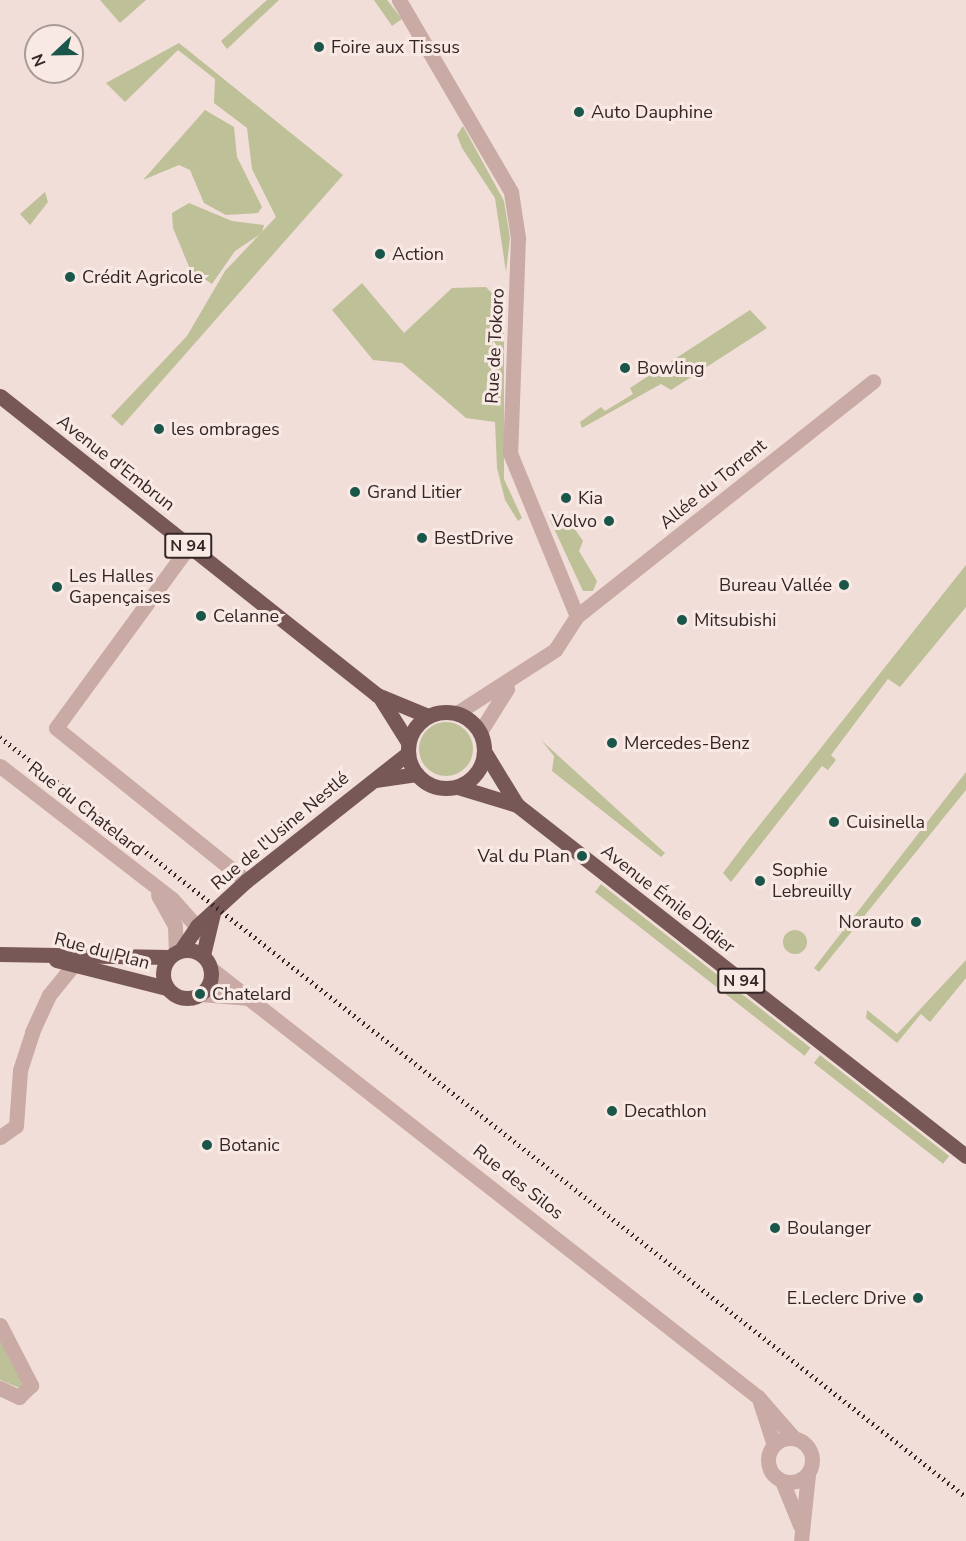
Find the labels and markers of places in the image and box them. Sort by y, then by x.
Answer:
place label: Foire aux Tissus [331,36,460,58]
marker: Foire aux Tissus [312,40,326,54]
place label: Auto Dauphine [591,101,713,123]
marker: Auto Dauphine [572,105,586,119]
place label: Action [392,243,444,265]
marker: Action [373,247,387,261]
place label: Crédit Agricole [82,266,203,288]
marker: Crédit Agricole [63,270,77,284]
place label: Bowling [637,357,704,379]
marker: Bowling [618,361,632,375]
place label: les ombrages [171,418,280,440]
marker: les ombrages [152,422,166,436]
place label: Grand Litier [367,481,462,503]
marker: Grand Litier [348,485,362,499]
place label: Kia [578,487,603,509]
marker: Kia [559,491,573,505]
place label: Volvo [551,510,597,532]
marker: Volvo [602,514,616,528]
place label: BestDrive [434,527,513,549]
marker: BestDrive [415,531,429,545]
place label: Les Halles Gapençaises [69,566,171,608]
place label: Bureau Vallée [719,574,832,596]
marker: Bureau Vallée [837,578,851,592]
marker: Les Halles Gapençaises [50,580,64,594]
place label: Celanne [213,605,279,627]
marker: Celanne [194,609,208,623]
place label: Mitsubishi [694,609,776,631]
marker: Mitsubishi [675,613,689,627]
place label: Mercedes-Benz [624,732,750,754]
marker: Mercedes-Benz [605,736,619,750]
place label: Cuisinella [846,811,925,833]
marker: Cuisinella [827,815,841,829]
place label: Val du Plan [477,845,570,867]
marker: Val du Plan [575,849,589,863]
place label: Sophie Lebreuilly [772,860,852,902]
marker: Sophie Lebreuilly [753,874,767,888]
place label: Norauto [838,911,904,933]
marker: Norauto [909,915,923,929]
place label: Chatelard [212,983,291,1005]
marker: Chatelard [193,987,207,1001]
place label: Decathlon [624,1100,707,1122]
marker: Decathlon [605,1104,619,1118]
place label: Botanic [219,1134,280,1156]
marker: Botanic [200,1138,214,1152]
place label: Boulanger [787,1217,871,1239]
marker: Boulanger [768,1221,782,1235]
place label: E.Leclerc Drive [787,1287,906,1309]
marker: E.Leclerc Drive [911,1291,925,1305]

